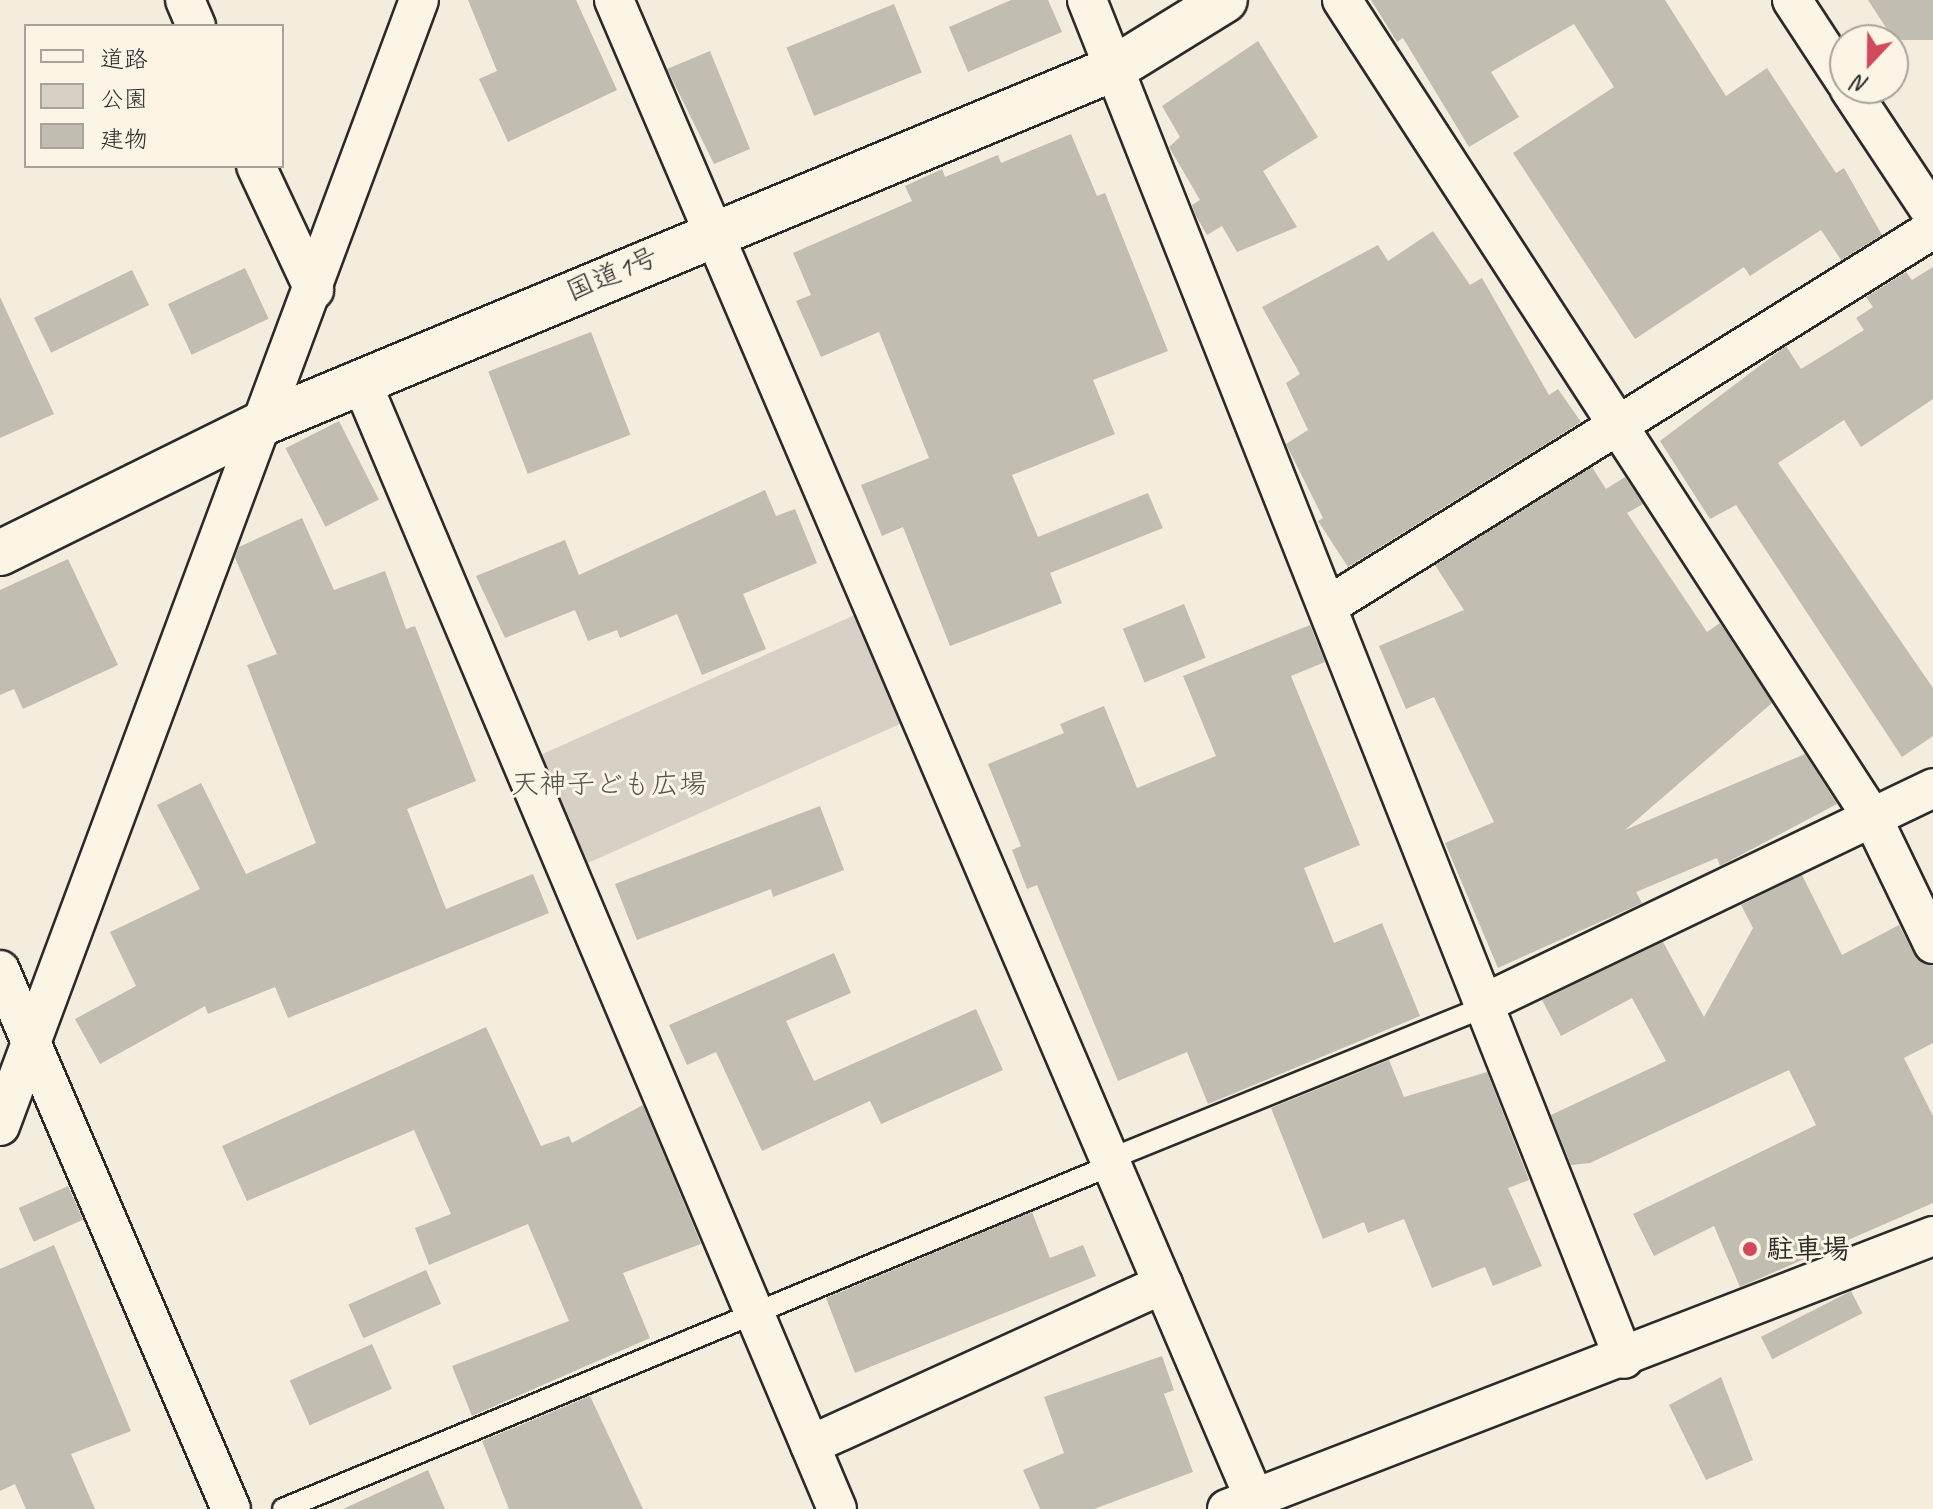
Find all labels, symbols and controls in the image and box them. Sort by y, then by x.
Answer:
legend [24,24,284,168]
north arrow [1829,24,1909,104]
text: 道路 [100,44,148,74]
text: N [1849,69,1872,100]
text: 公園 [100,84,148,114]
text: 建物 [100,124,148,154]
street label: 国道1号 [561,240,663,308]
park label: 天神子ども広場 [511,767,707,801]
place label: 駐車場 [1766,1232,1850,1266]
marker: 駐車場 [1741,1240,1759,1258]

